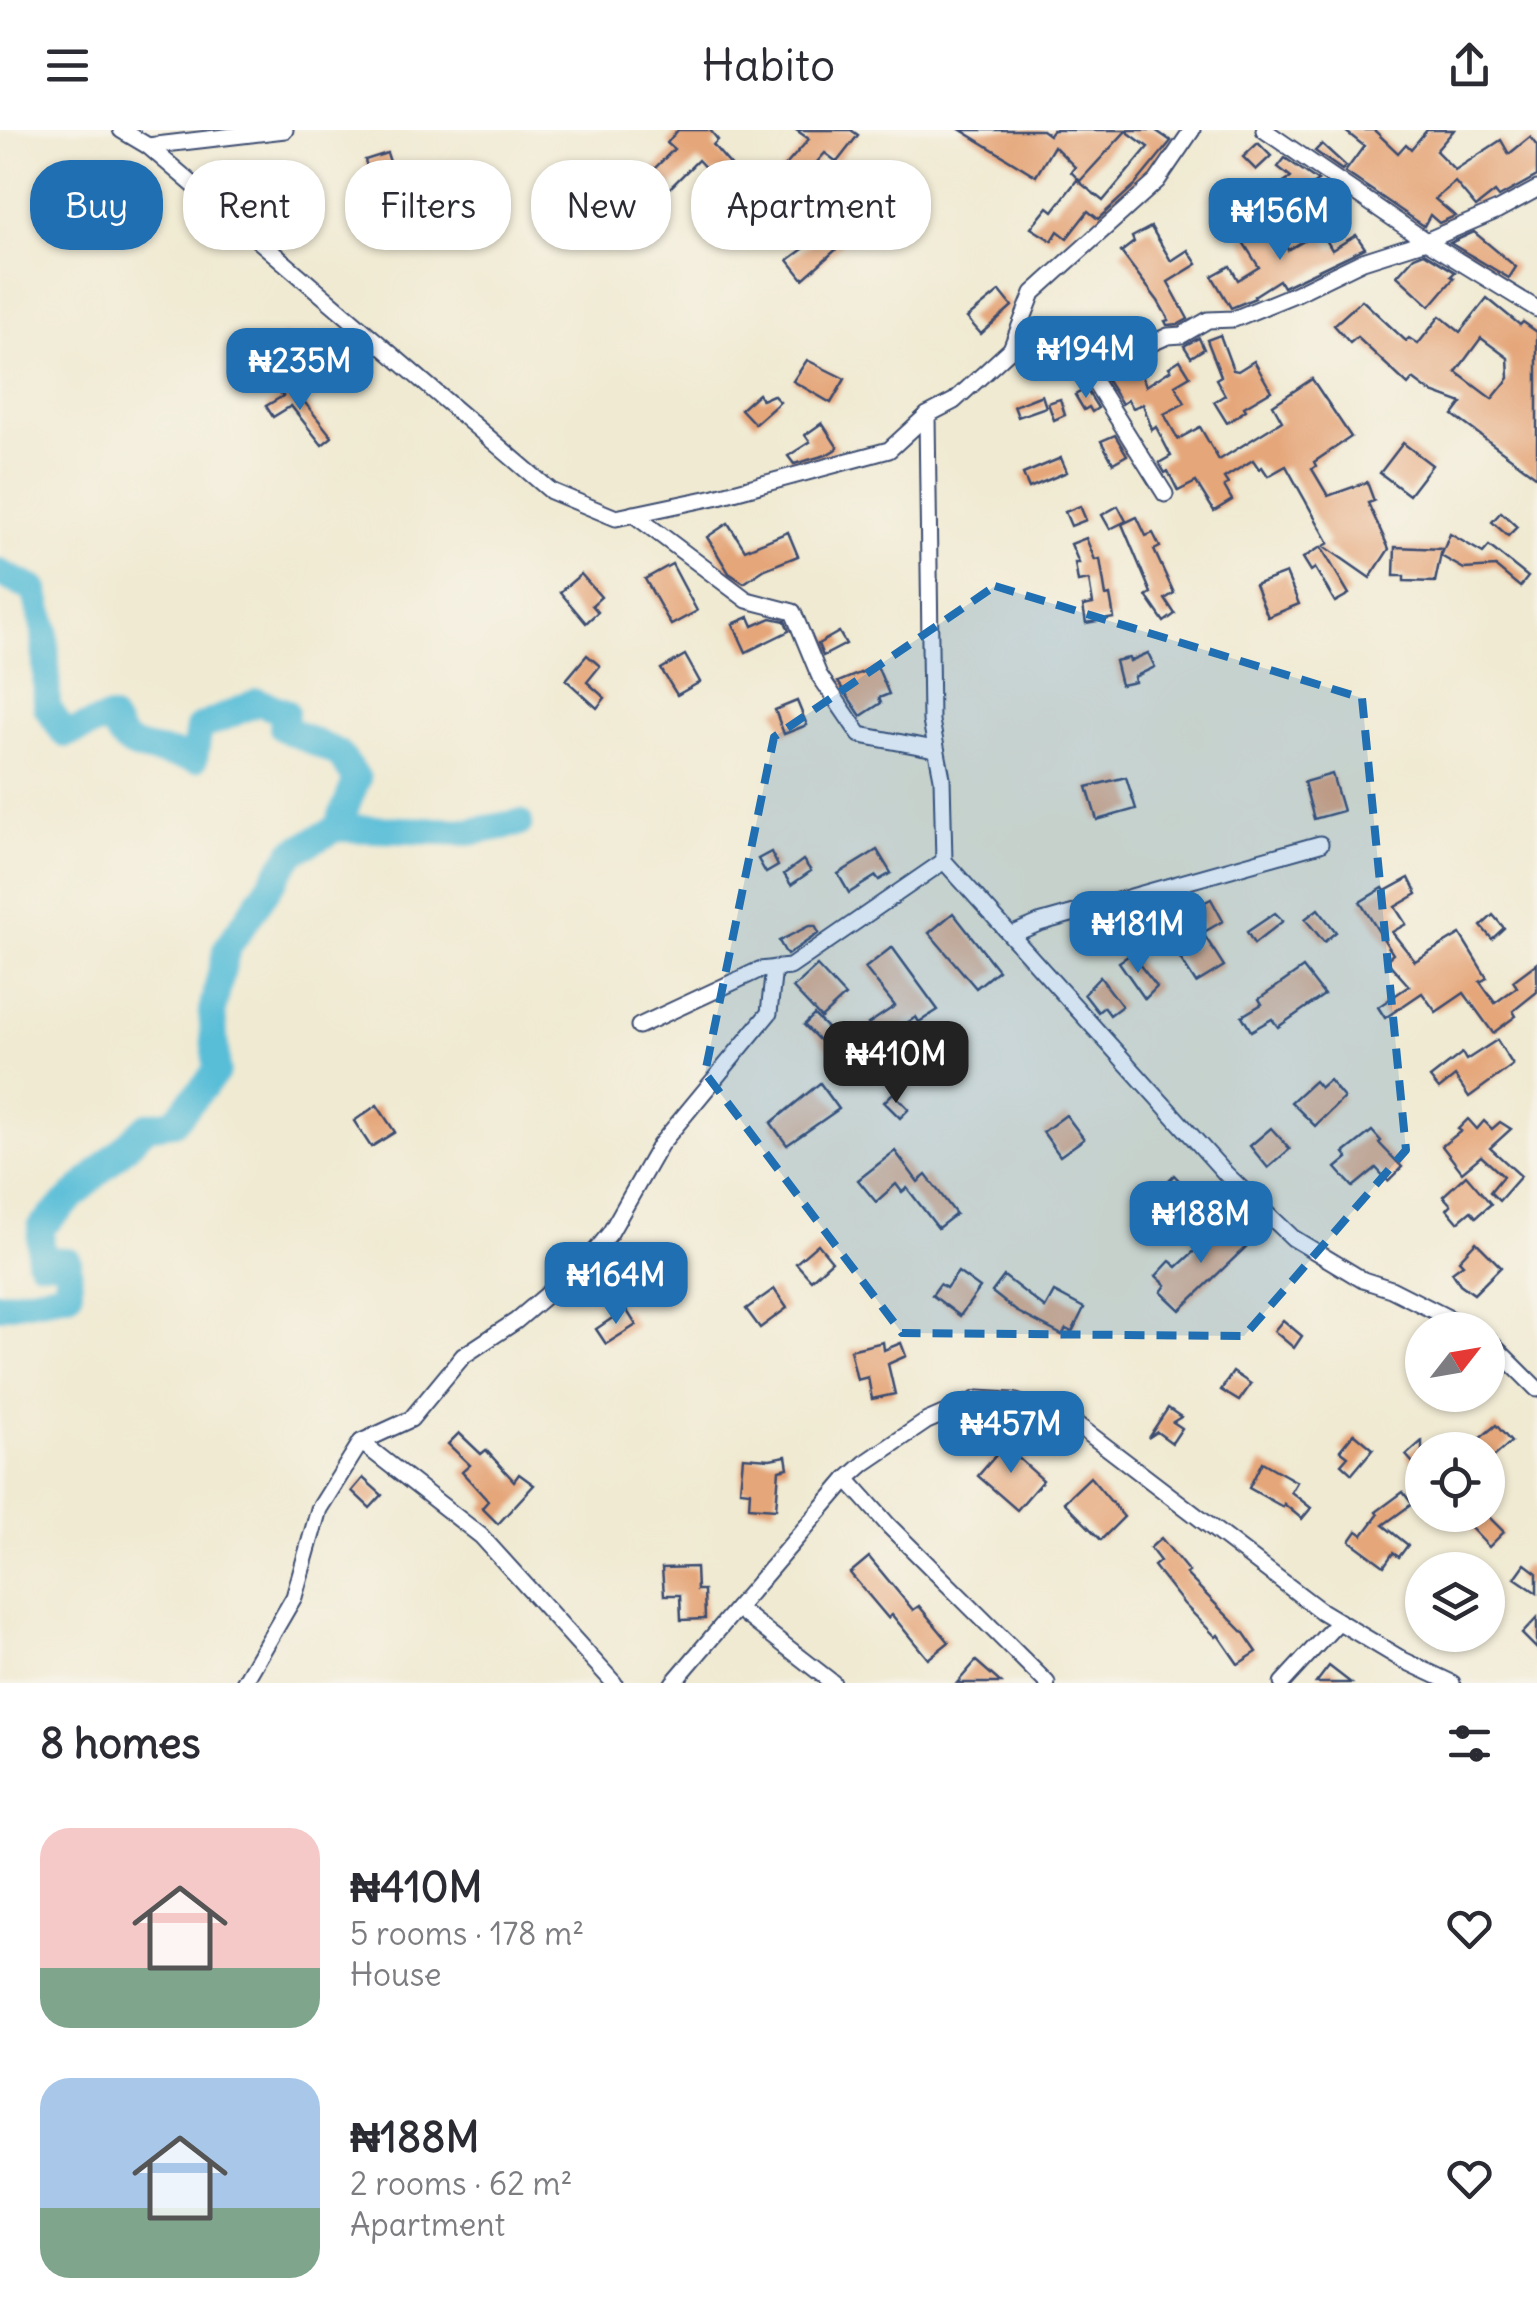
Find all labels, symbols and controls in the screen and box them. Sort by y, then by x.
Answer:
text: Habito [702,37,835,93]
icon: menu [40,38,95,93]
icon: share [1442,38,1497,93]
chip: Buy [30,160,163,250]
chip: Rent [183,160,325,250]
chip: Filters [345,160,511,250]
chip: New [531,160,671,250]
chip: Apartment [691,160,931,250]
pin: ₦156M [1210,178,1350,263]
text: ₦156M [1231,190,1329,231]
pin: ₦194M [1016,316,1156,401]
pin: ₦235M [230,328,370,413]
text: ₦194M [1037,328,1135,369]
text: ₦235M [248,340,352,381]
pin: ₦181M [1068,891,1208,976]
text: ₦181M [1092,903,1184,944]
pin: ₦410M [826,1021,966,1106]
text: ₦410M [845,1033,947,1074]
pin: ₦188M [1131,1181,1271,1266]
text: ₦188M [1152,1193,1250,1234]
pin: ₦164M [546,1242,686,1327]
text: ₦164M [567,1254,665,1295]
north arrow [1405,1312,1505,1412]
map controls [1405,1312,1505,1652]
pin: ₦457M [941,1391,1081,1476]
text: ₦457M [960,1403,1062,1444]
button: locate [1405,1432,1505,1532]
button: layers [1405,1552,1505,1652]
icon: filters [1442,1716,1497,1771]
text: 8 homes [40,1717,201,1769]
text: ₦410M [350,1861,483,1913]
icon: home [120,1868,240,1988]
icon: heart [1442,1901,1497,1956]
text: 5 rooms · 178 m² [350,1913,584,1954]
text: House [350,1954,441,1995]
text: ₦188M [350,2111,480,2163]
icon: home [120,2118,240,2238]
icon: heart [1442,2151,1497,2206]
text: 2 rooms · 62 m² [350,2163,573,2204]
text: Apartment [350,2204,505,2245]

